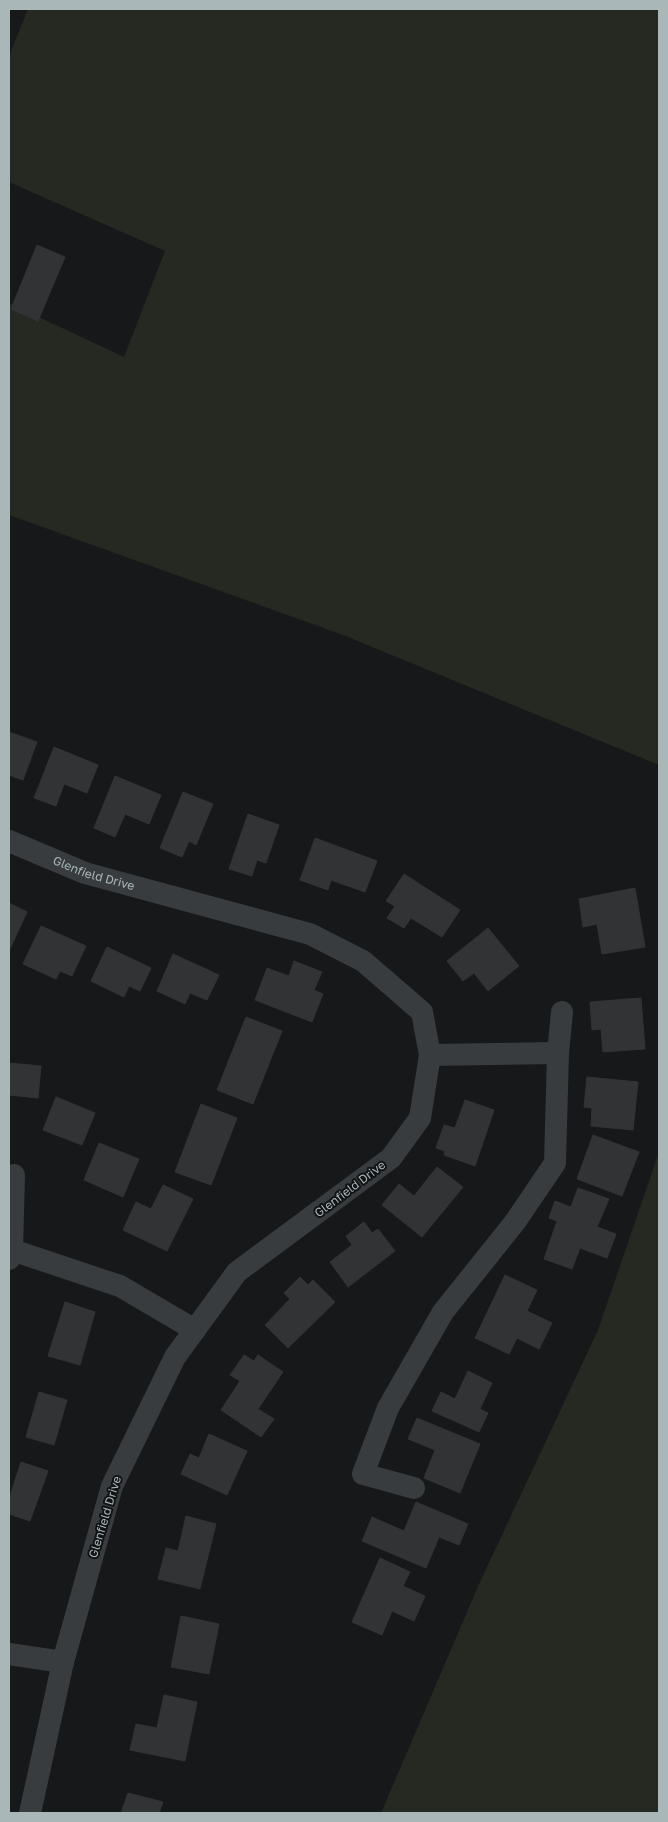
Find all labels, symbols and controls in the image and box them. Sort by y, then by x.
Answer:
street label: Glenfield Drive [51,852,136,893]
street label: Glenfield Drive [311,1157,388,1220]
street label: Glenfield Drive [85,1474,124,1560]

